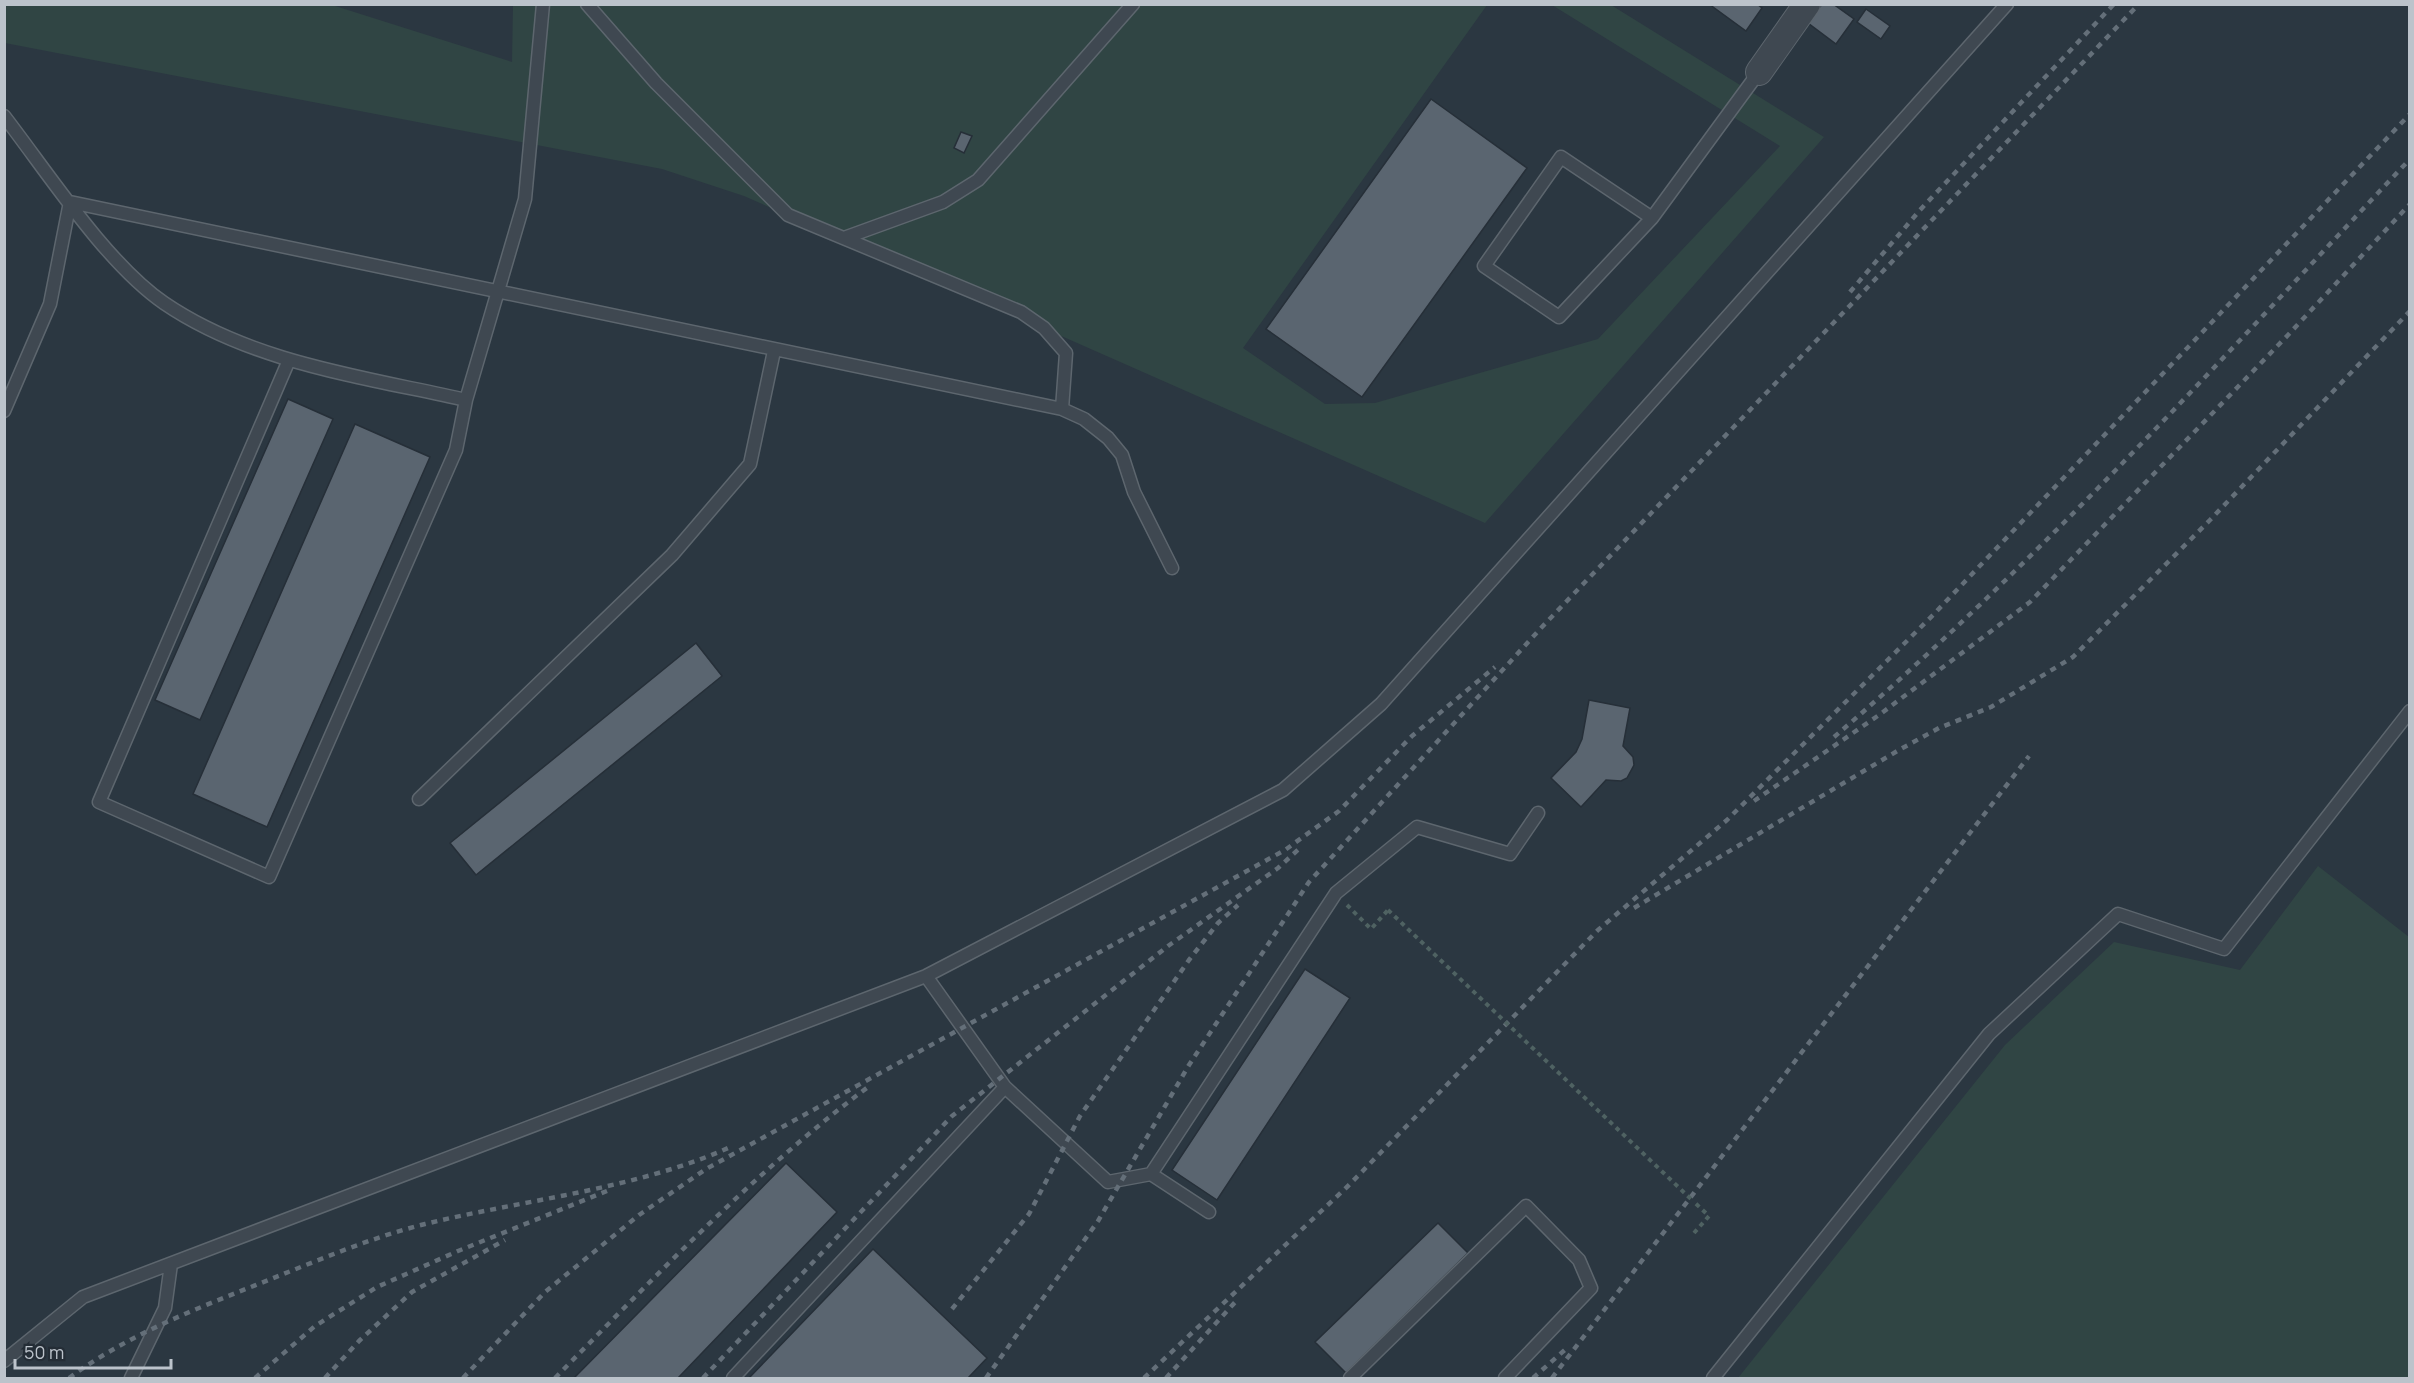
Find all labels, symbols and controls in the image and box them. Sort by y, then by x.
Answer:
scale bar [15,1332,171,1370]
text: 50 m [24,1340,64,1364]

